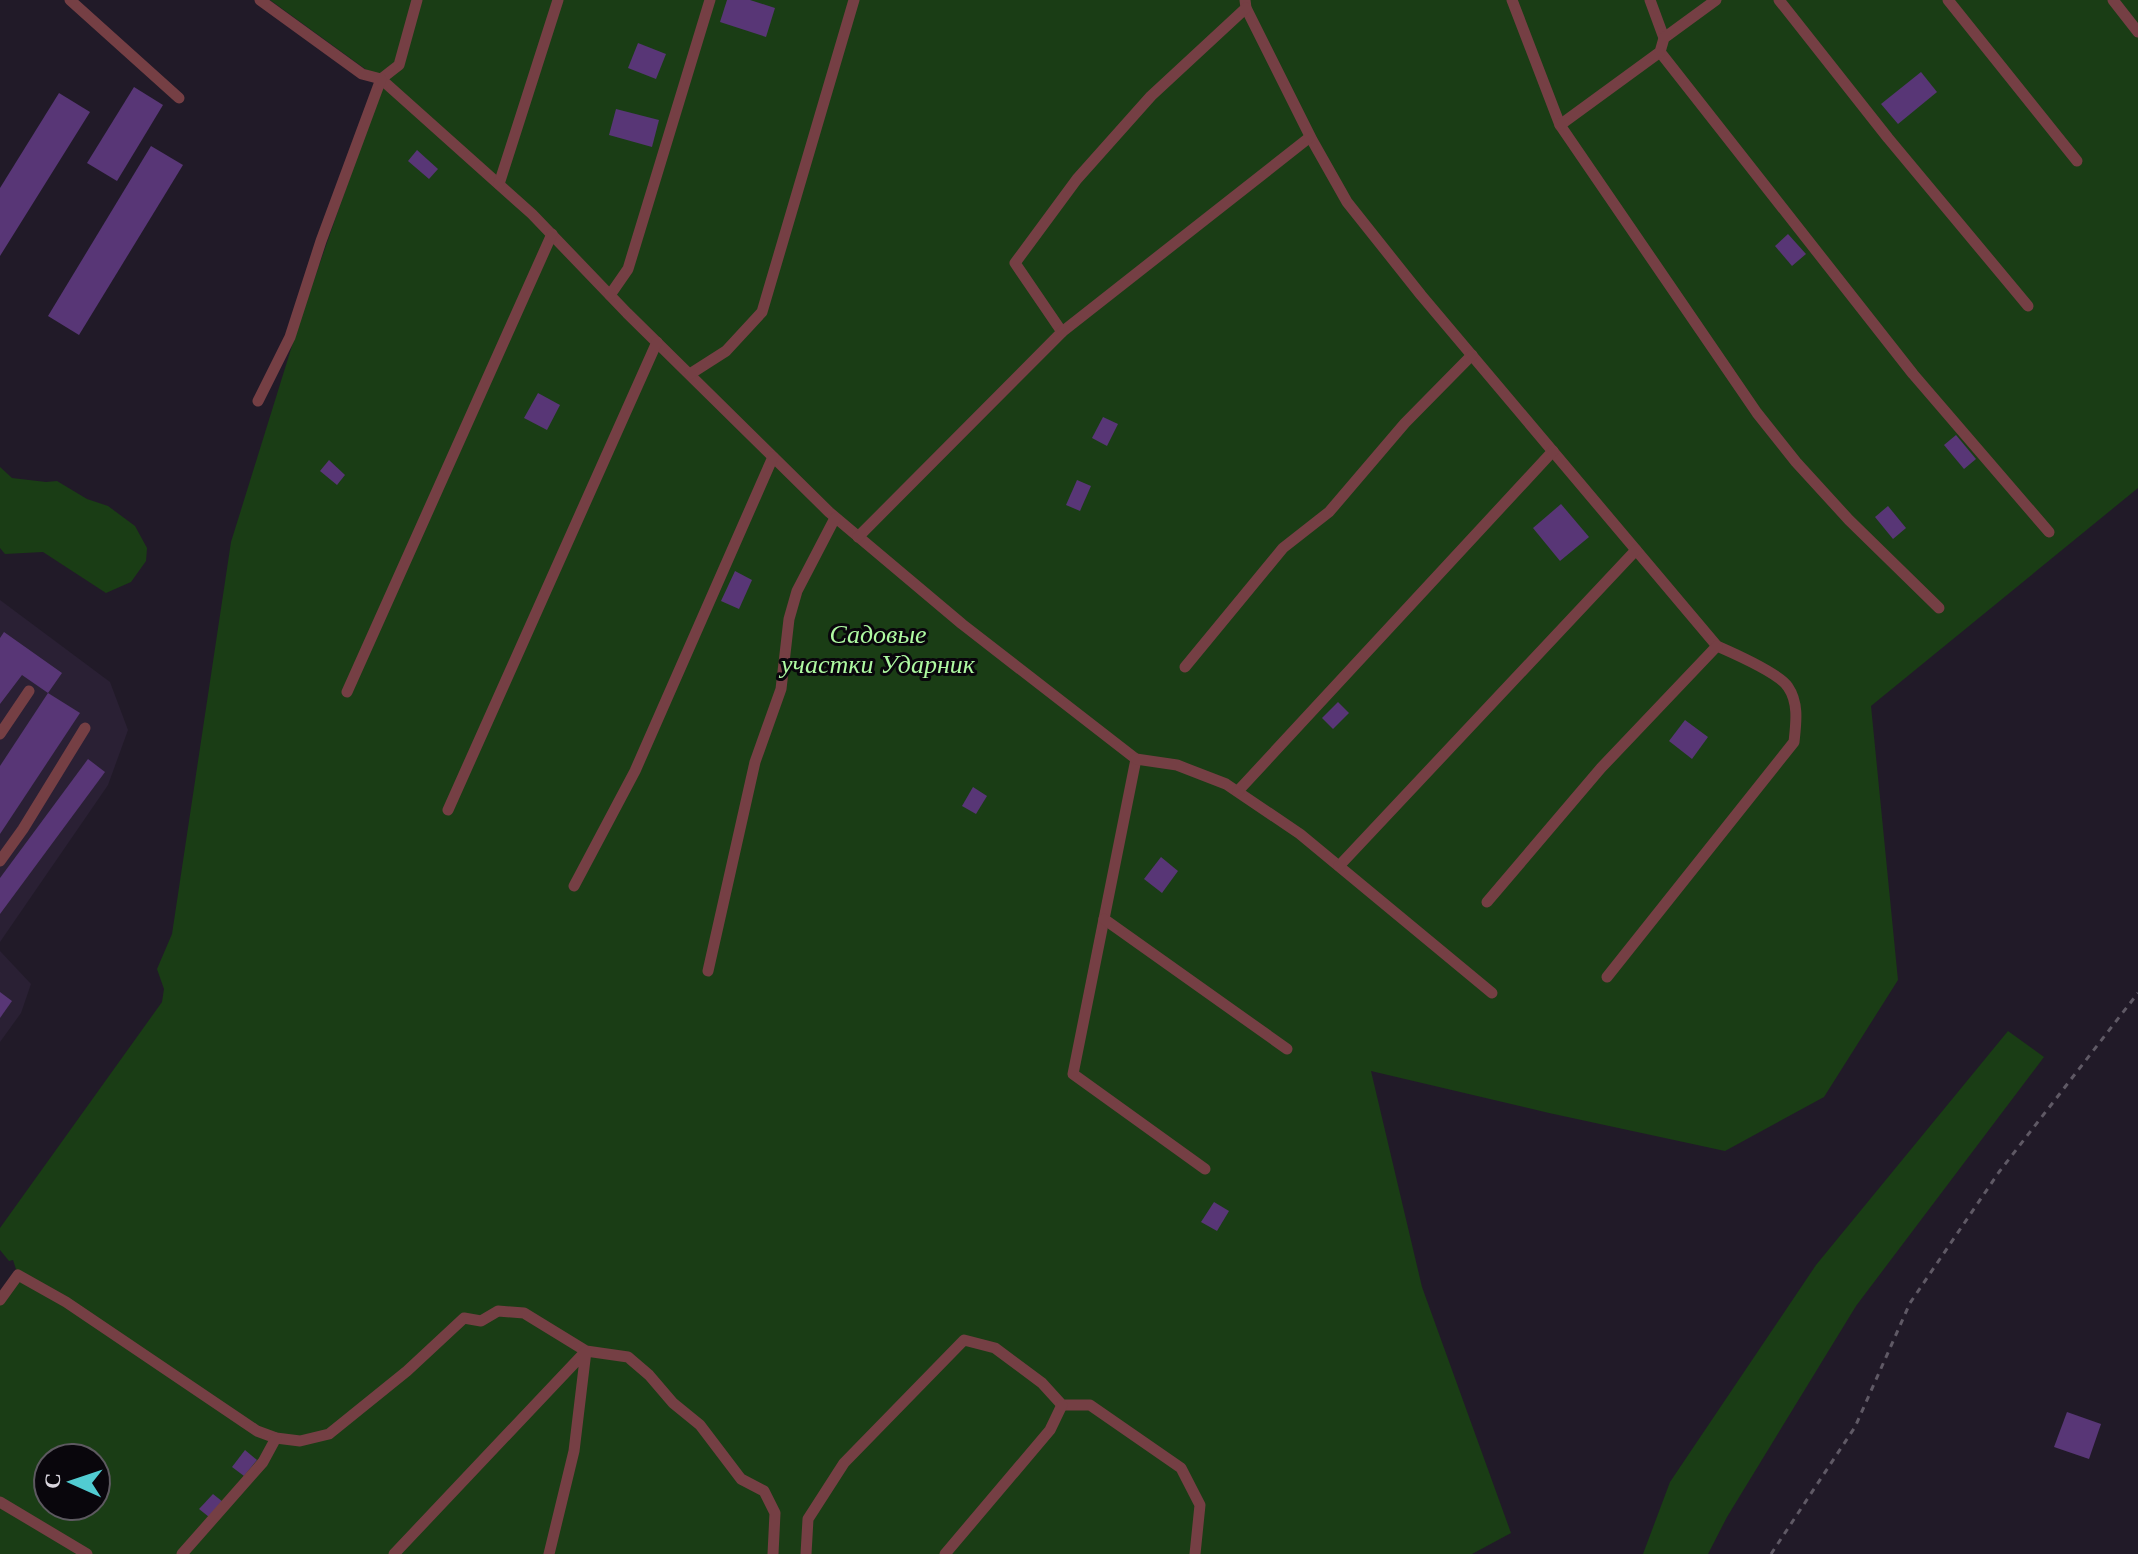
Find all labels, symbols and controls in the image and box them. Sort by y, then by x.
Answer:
park label: Садовые участки Ударник [778,618,976,680]
north arrow [32,1442,112,1522]
text: С [39,1472,66,1490]

